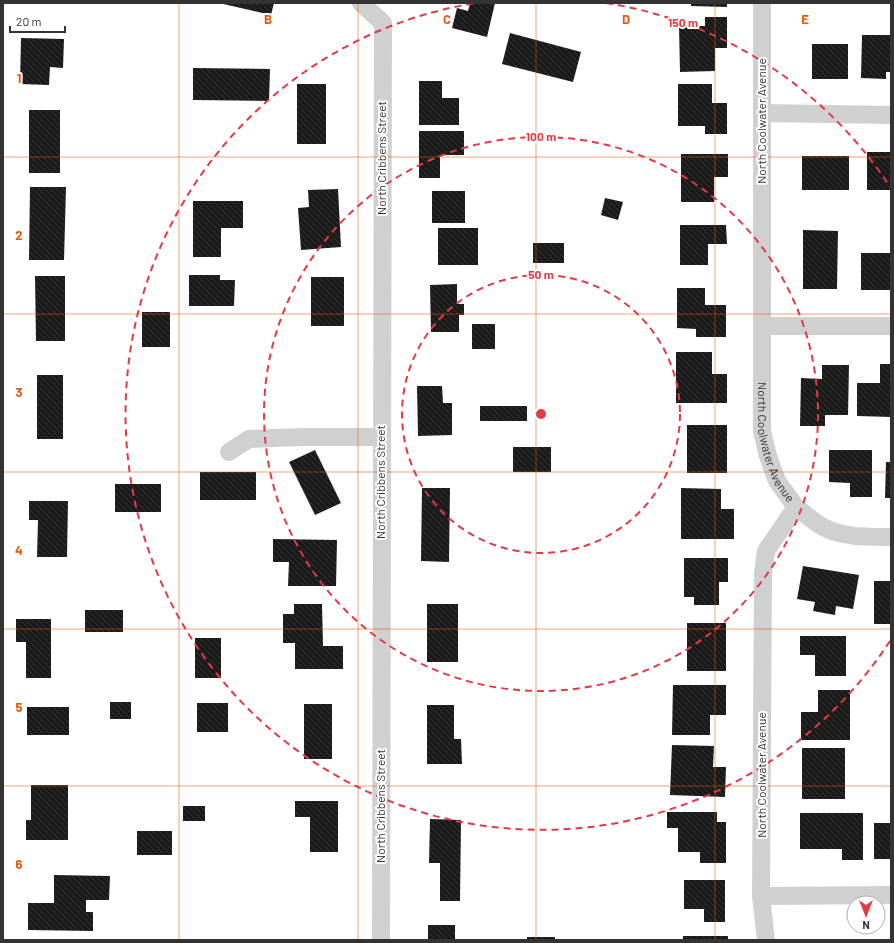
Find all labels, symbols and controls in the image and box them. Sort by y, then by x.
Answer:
scale bar [10,8,65,34]
text: B [264,11,272,27]
text: C [443,11,451,27]
text: D [622,11,630,27]
text: E [801,11,809,27]
text: 20 m [16,14,42,28]
text: 150 m [668,15,698,29]
street label: North Coolwater Avenue [754,58,768,184]
text: 1 [17,70,21,86]
street label: North Cribbens Street [374,101,388,215]
text: 100 m [526,129,556,143]
text: 2 [15,227,23,243]
text: 50 m [528,267,554,281]
street label: North Coolwater Avenue [756,382,798,504]
text: 3 [15,384,23,400]
centre of rings [534,407,548,421]
street label: North Cribbens Street [373,425,387,539]
text: 4 [15,542,23,558]
text: 5 [15,699,23,715]
street label: North Coolwater Avenue [754,712,768,838]
street label: North Cribbens Street [373,749,387,863]
text: 6 [16,856,23,872]
north arrow [846,895,886,935]
text: N [862,919,870,932]

